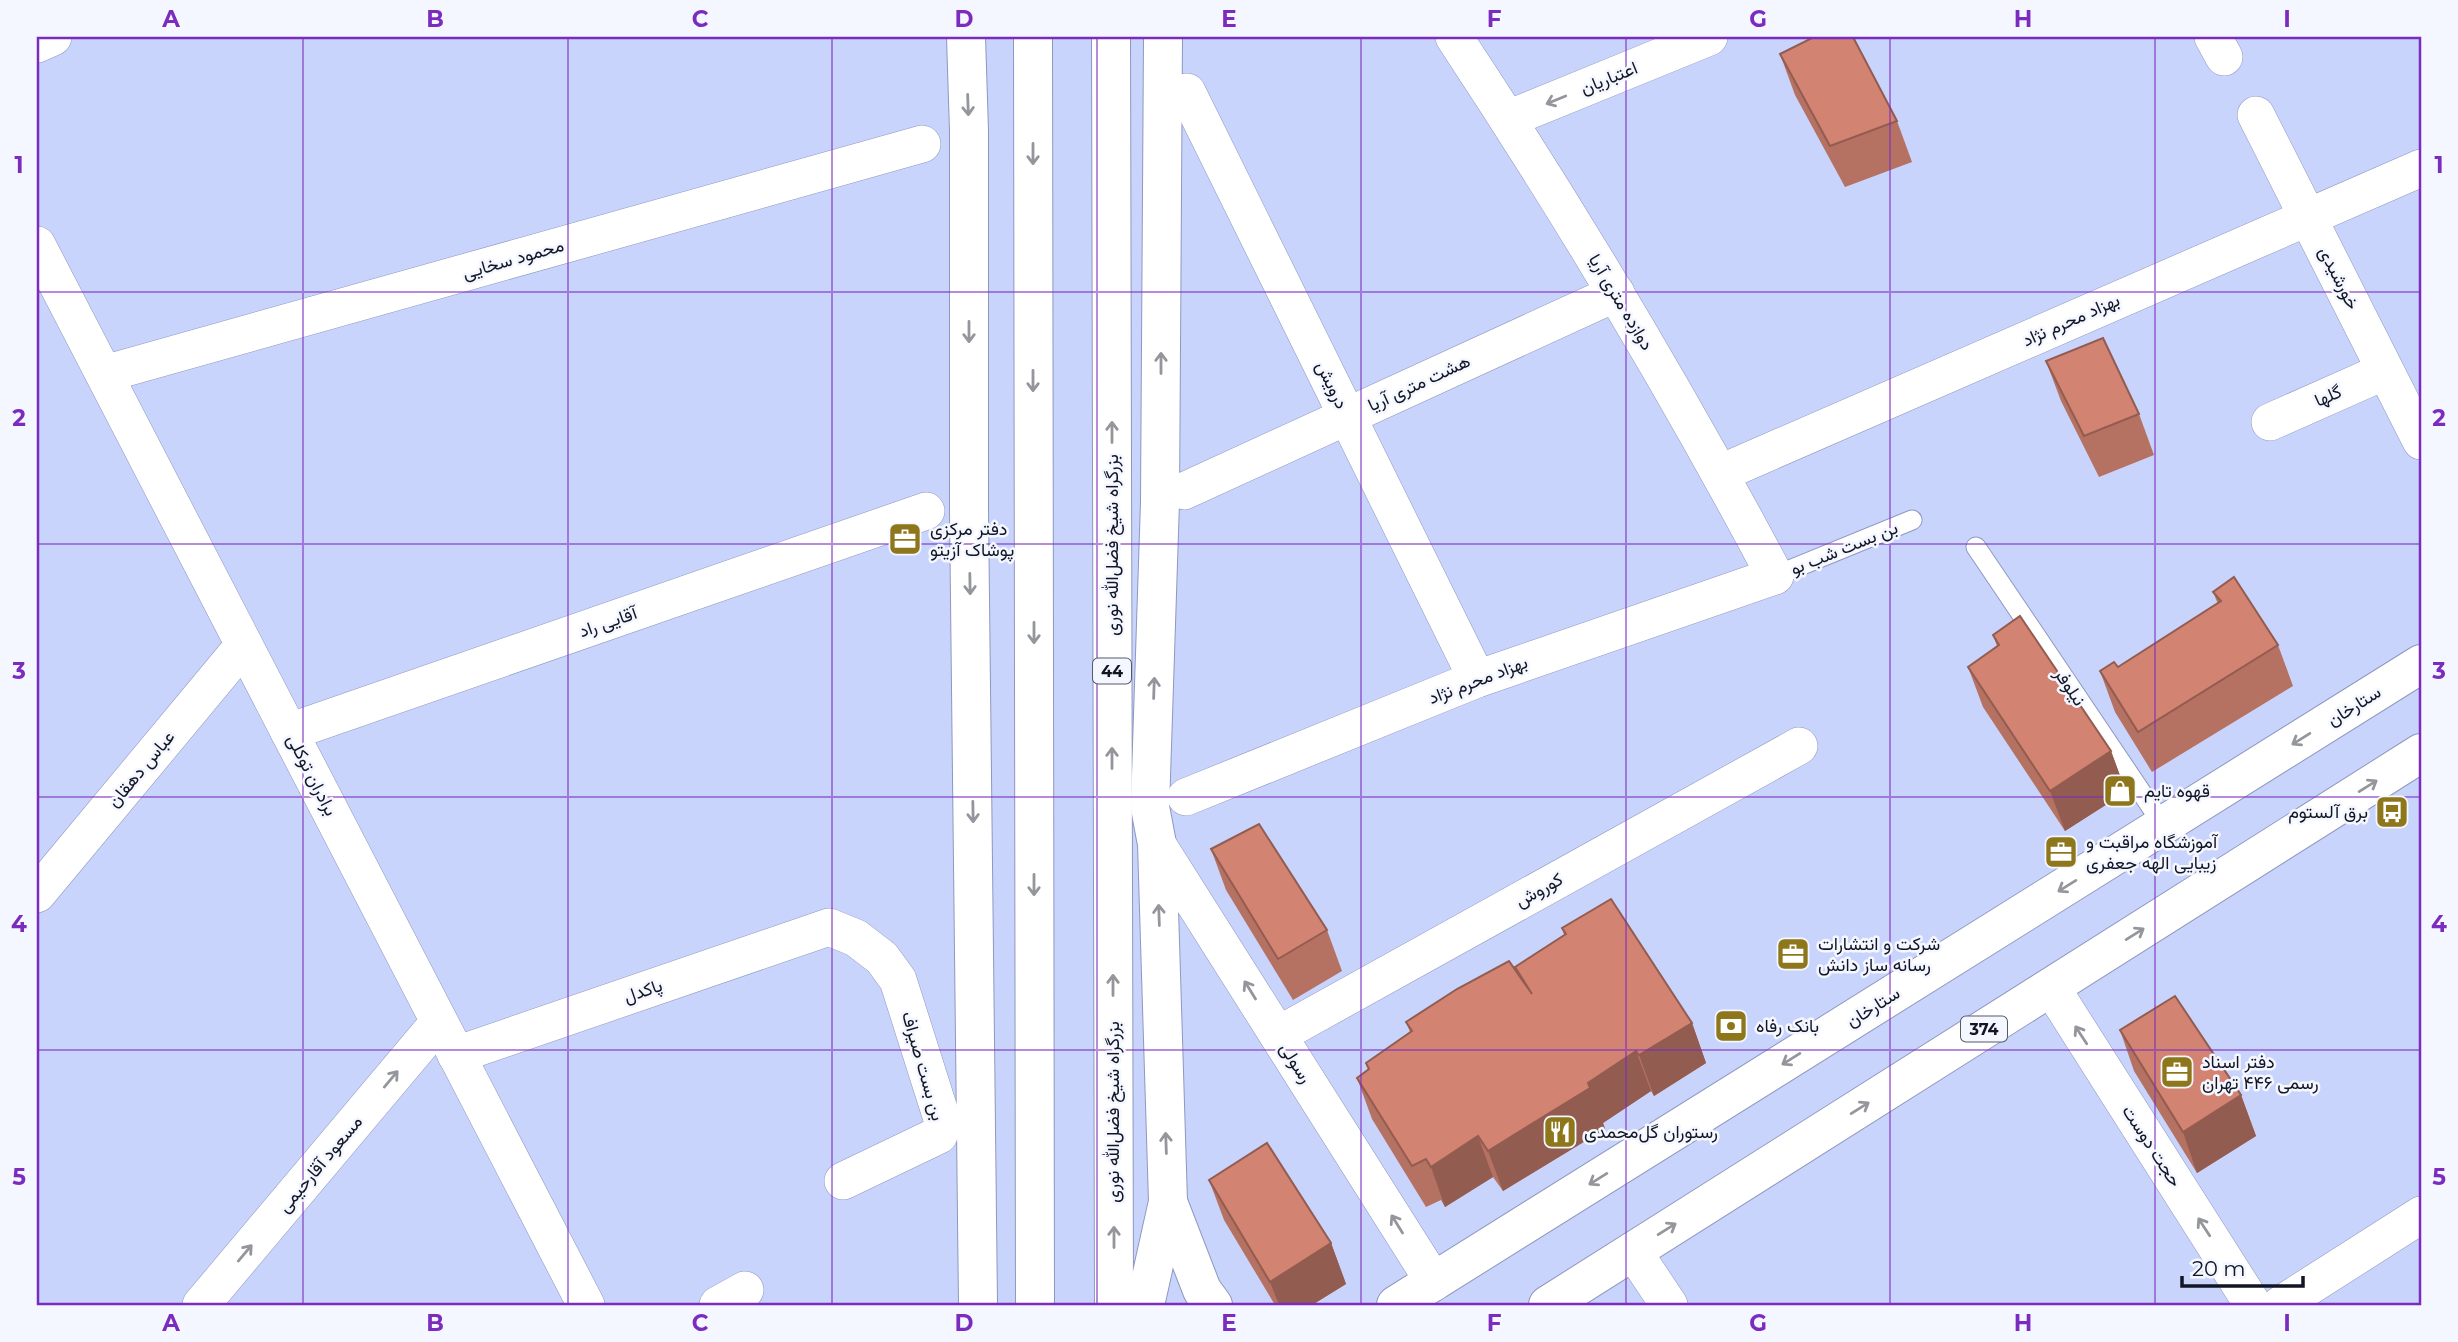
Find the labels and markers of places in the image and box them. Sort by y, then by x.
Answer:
place label: دفتر مرکزی پوشاک آزیتو [930,518,1014,562]
office icon: دفتر مرکزی پوشاک آزیتو [886,520,924,558]
shop icon: قهوه تایم [2101,772,2139,810]
place label: قهوه تایم [2144,780,2210,803]
bus stop icon: برق آلستوم [2373,793,2411,831]
place label: برق آلستوم [2288,801,2368,824]
place label: آموزشگاه مراقبت و زیبایی الهه جعفری [2086,831,2219,874]
office icon: آموزشگاه مراقبت و زیبایی الهه جعفری [2042,833,2080,871]
place label: شرکت و انتشارات رسانه ساز دانش [1818,933,1940,976]
office icon: شرکت و انتشارات رسانه ساز دانش [1774,935,1812,973]
bank icon: بانک رفاه [1712,1007,1750,1045]
place label: بانک رفاه [1756,1015,1819,1037]
place label: دفتر اسناد رسمی ۴۴۶ تهران [2202,1051,2319,1094]
office icon: دفتر اسناد رسمی ۴۴۶ تهران [2158,1053,2196,1091]
restaurant icon: رستوران گل‌محمدی [1541,1113,1579,1151]
place label: رستوران گل‌محمدی [1584,1121,1718,1143]

